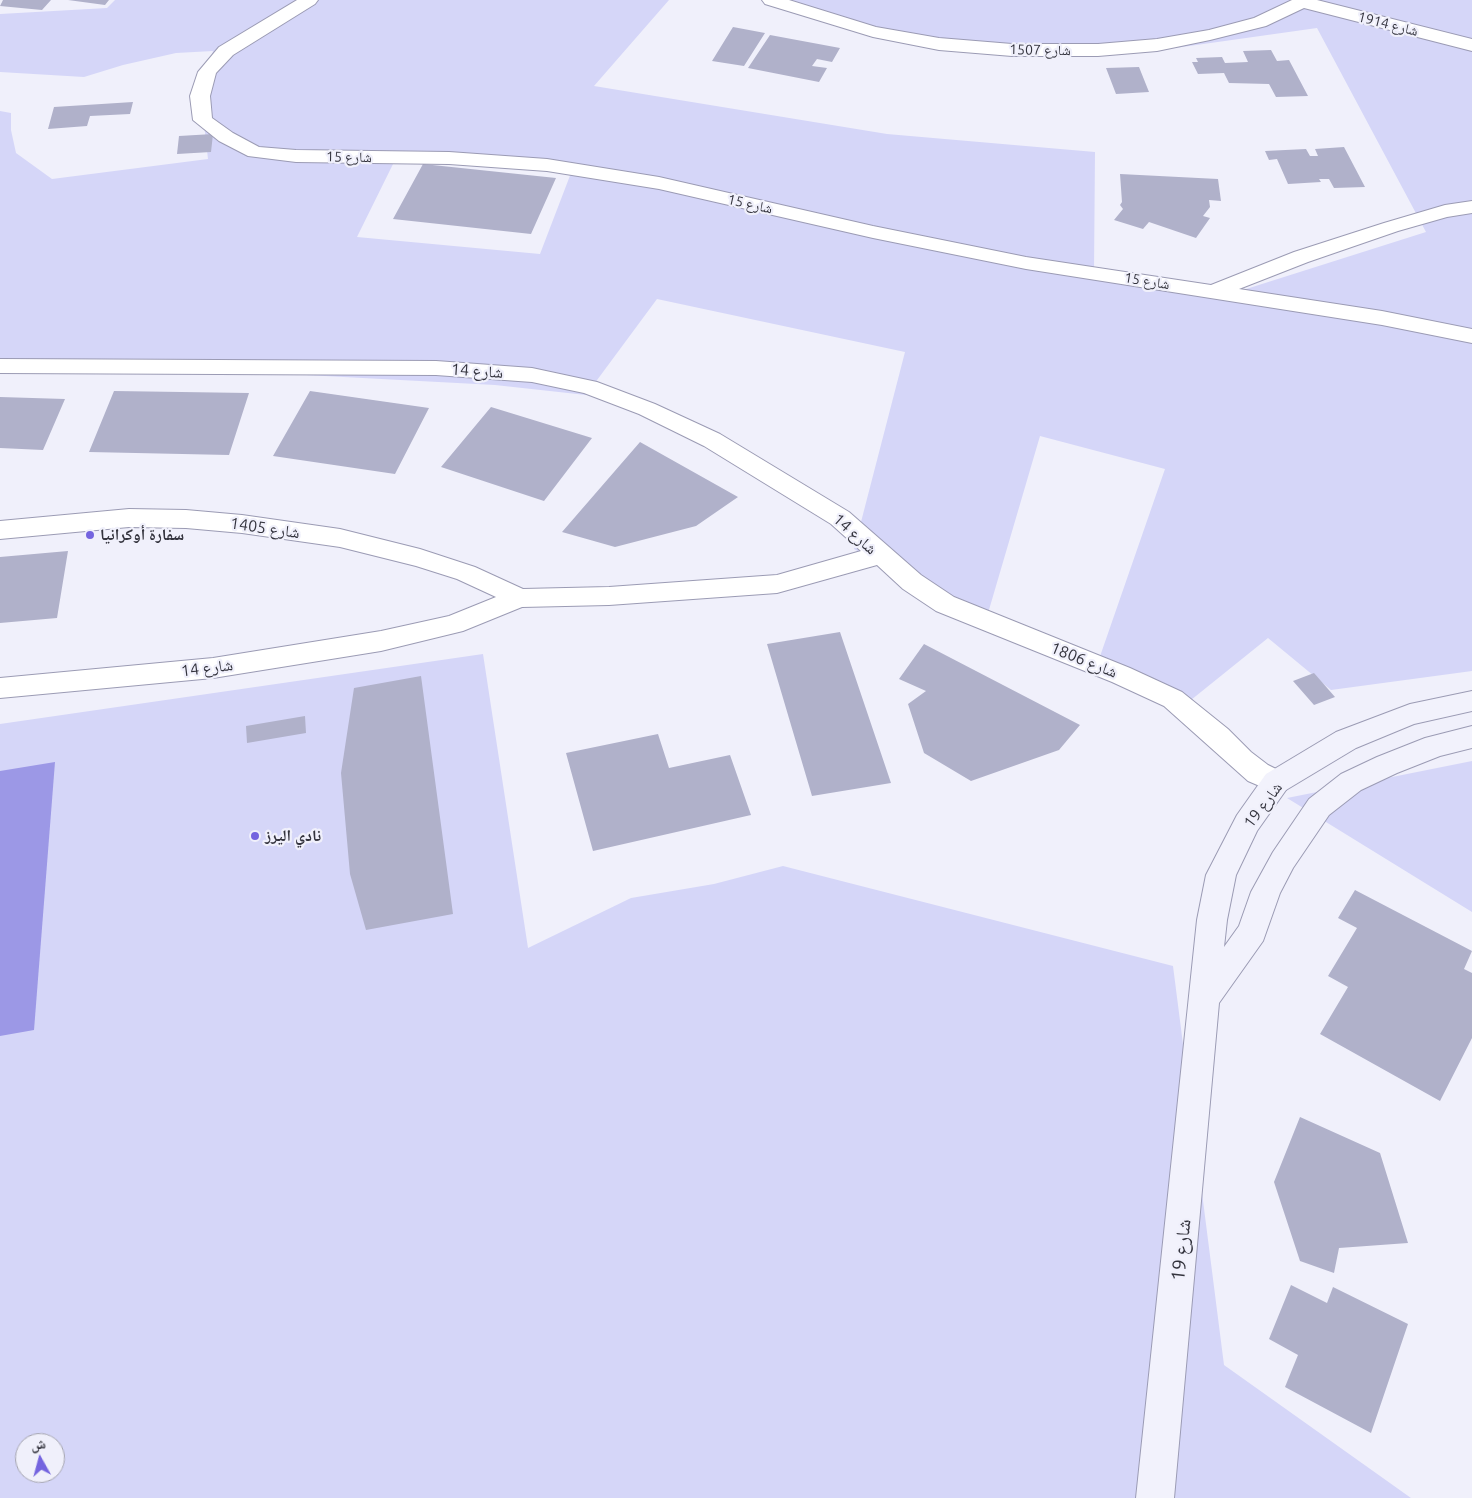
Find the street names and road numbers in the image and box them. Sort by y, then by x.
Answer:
street label: شارع 1914 [1356,8,1420,40]
street label: شارع 1507 [1009,41,1071,59]
street label: شارع 15 [326,148,372,166]
street label: شارع 15 [726,191,774,217]
street label: شارع 15 [1123,269,1171,293]
street label: شارع 14 [450,360,504,382]
street label: شارع 14 [829,509,881,559]
street label: شارع 1405 [229,514,301,542]
street label: شارع 1806 [1048,638,1120,682]
street label: شارع 14 [180,655,234,681]
street label: شارع 19 [1240,778,1286,832]
street label: شارع 19 [1166,1218,1196,1282]

